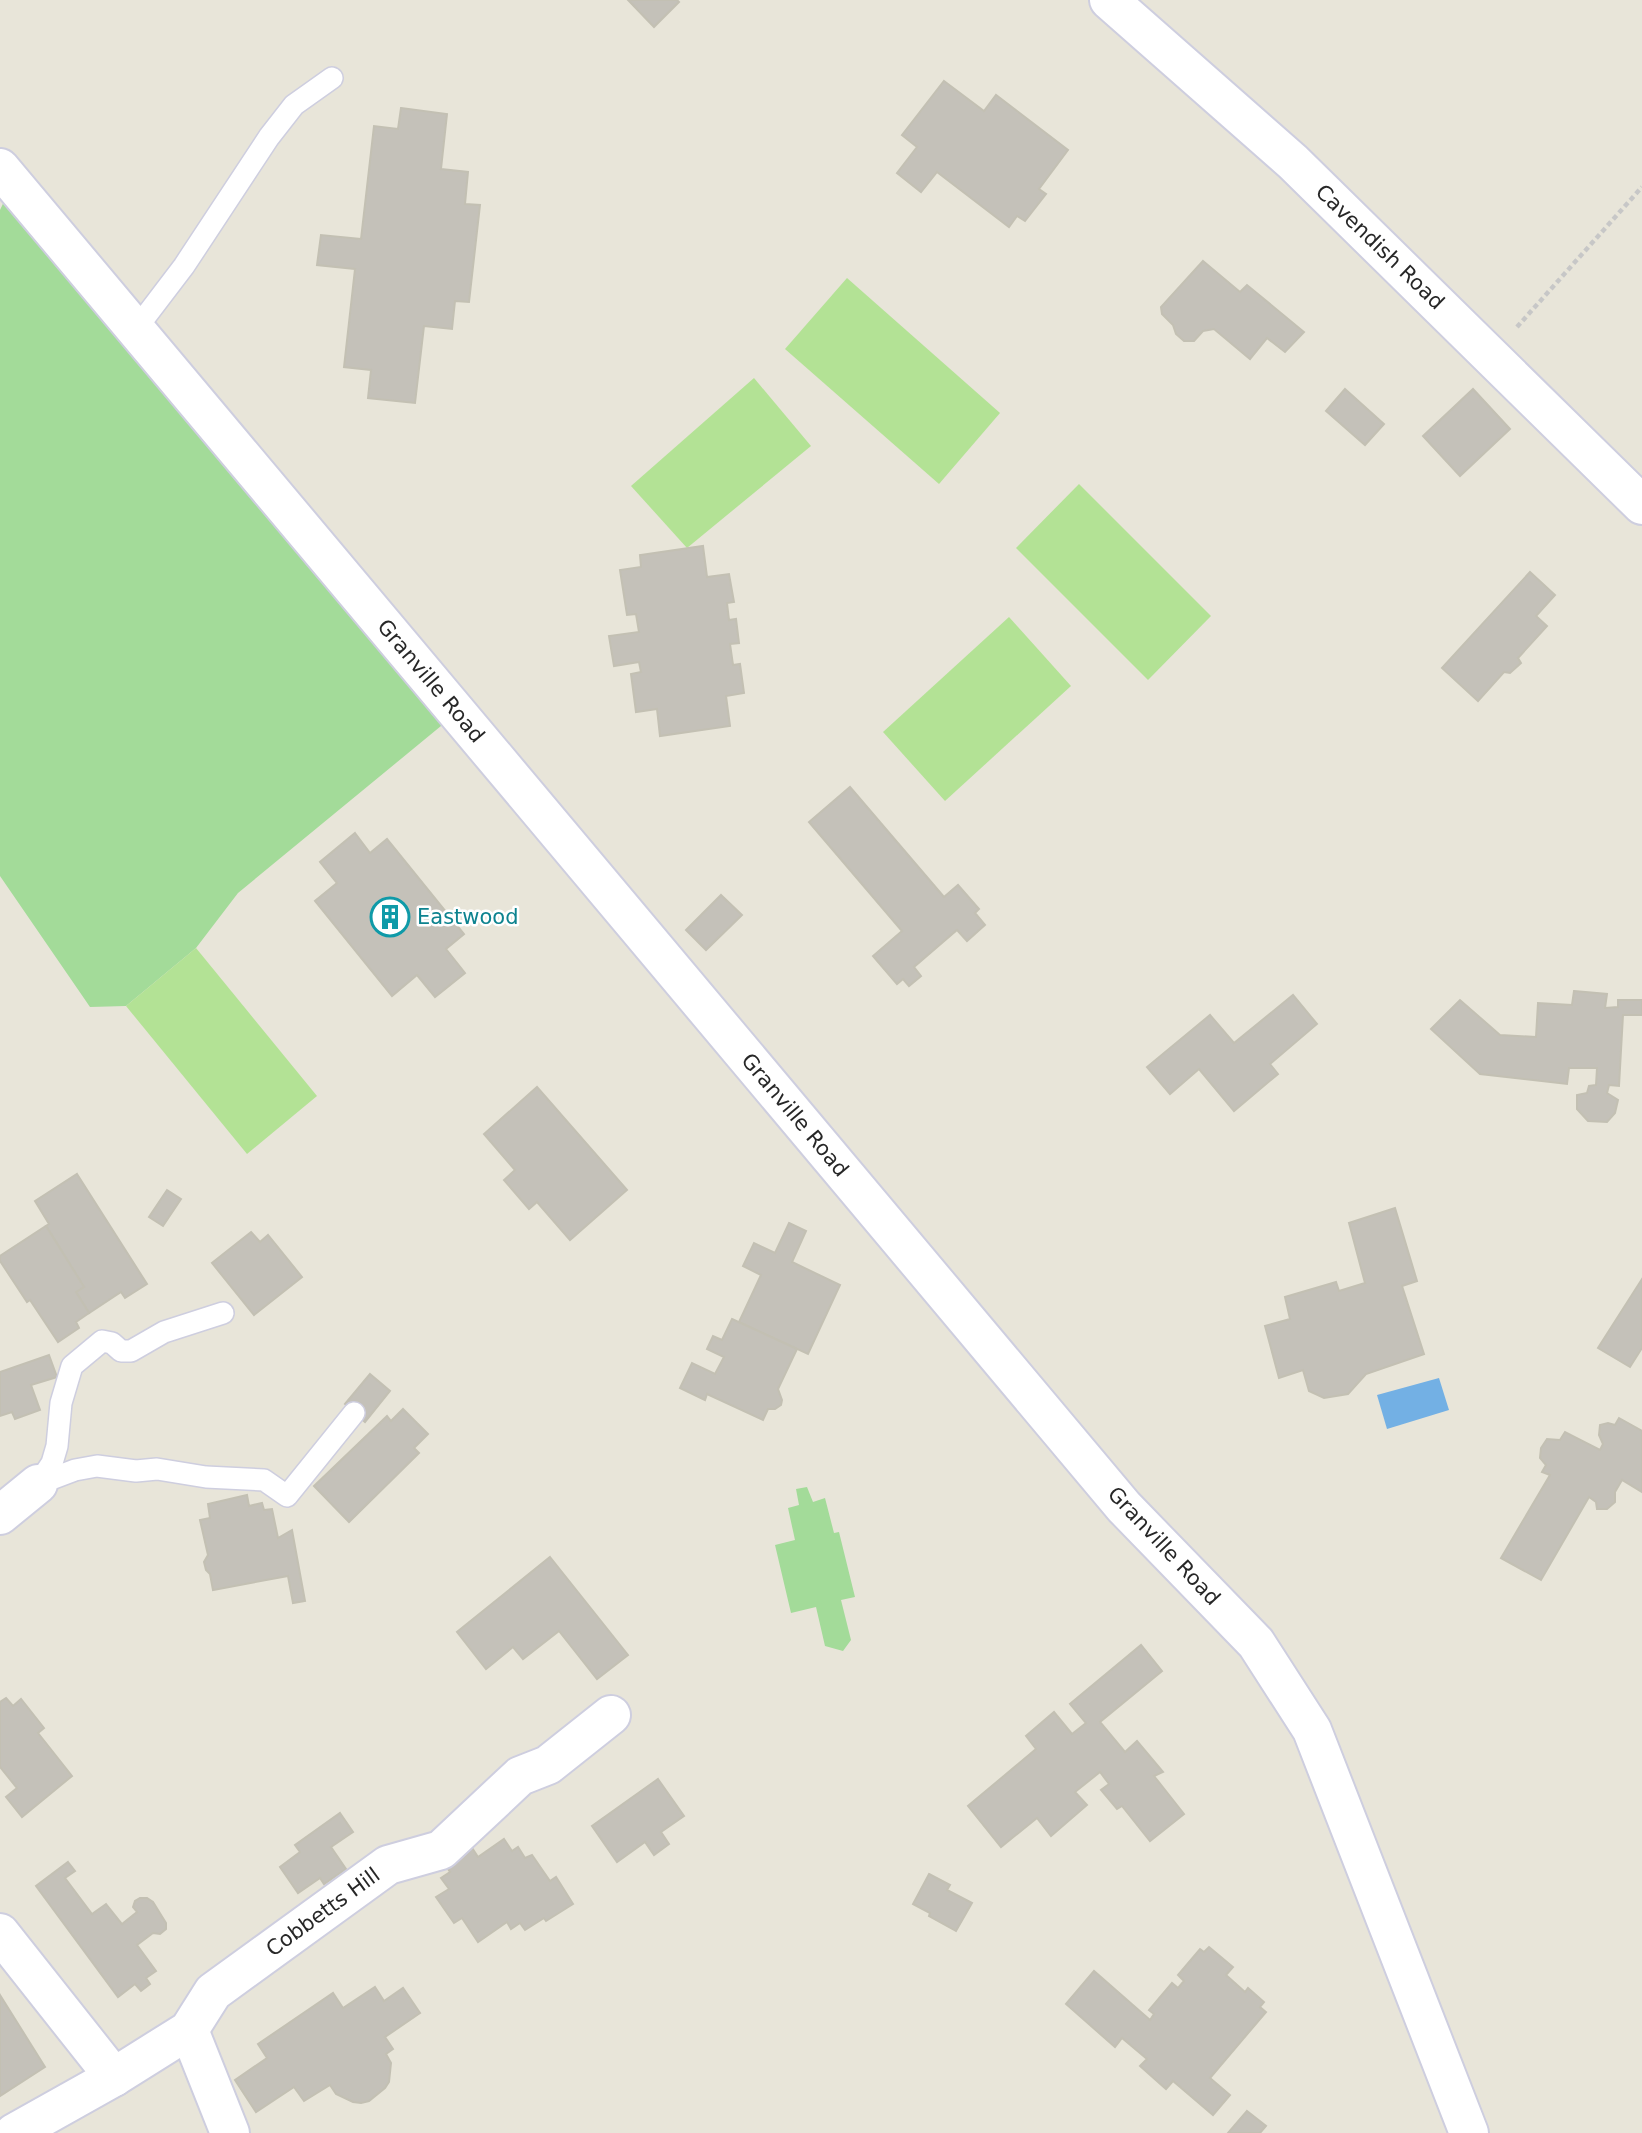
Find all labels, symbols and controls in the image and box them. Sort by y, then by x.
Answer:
street label: Cavendish Road [1311,180,1449,314]
street label: Granville Road [373,615,489,747]
building icon: Eastwood [369,896,411,938]
place label: Eastwood [417,905,519,929]
street label: Granville Road [737,1049,853,1181]
street label: Granville Road [1103,1482,1225,1610]
street label: Cobbetts Hill [262,1863,384,1961]

